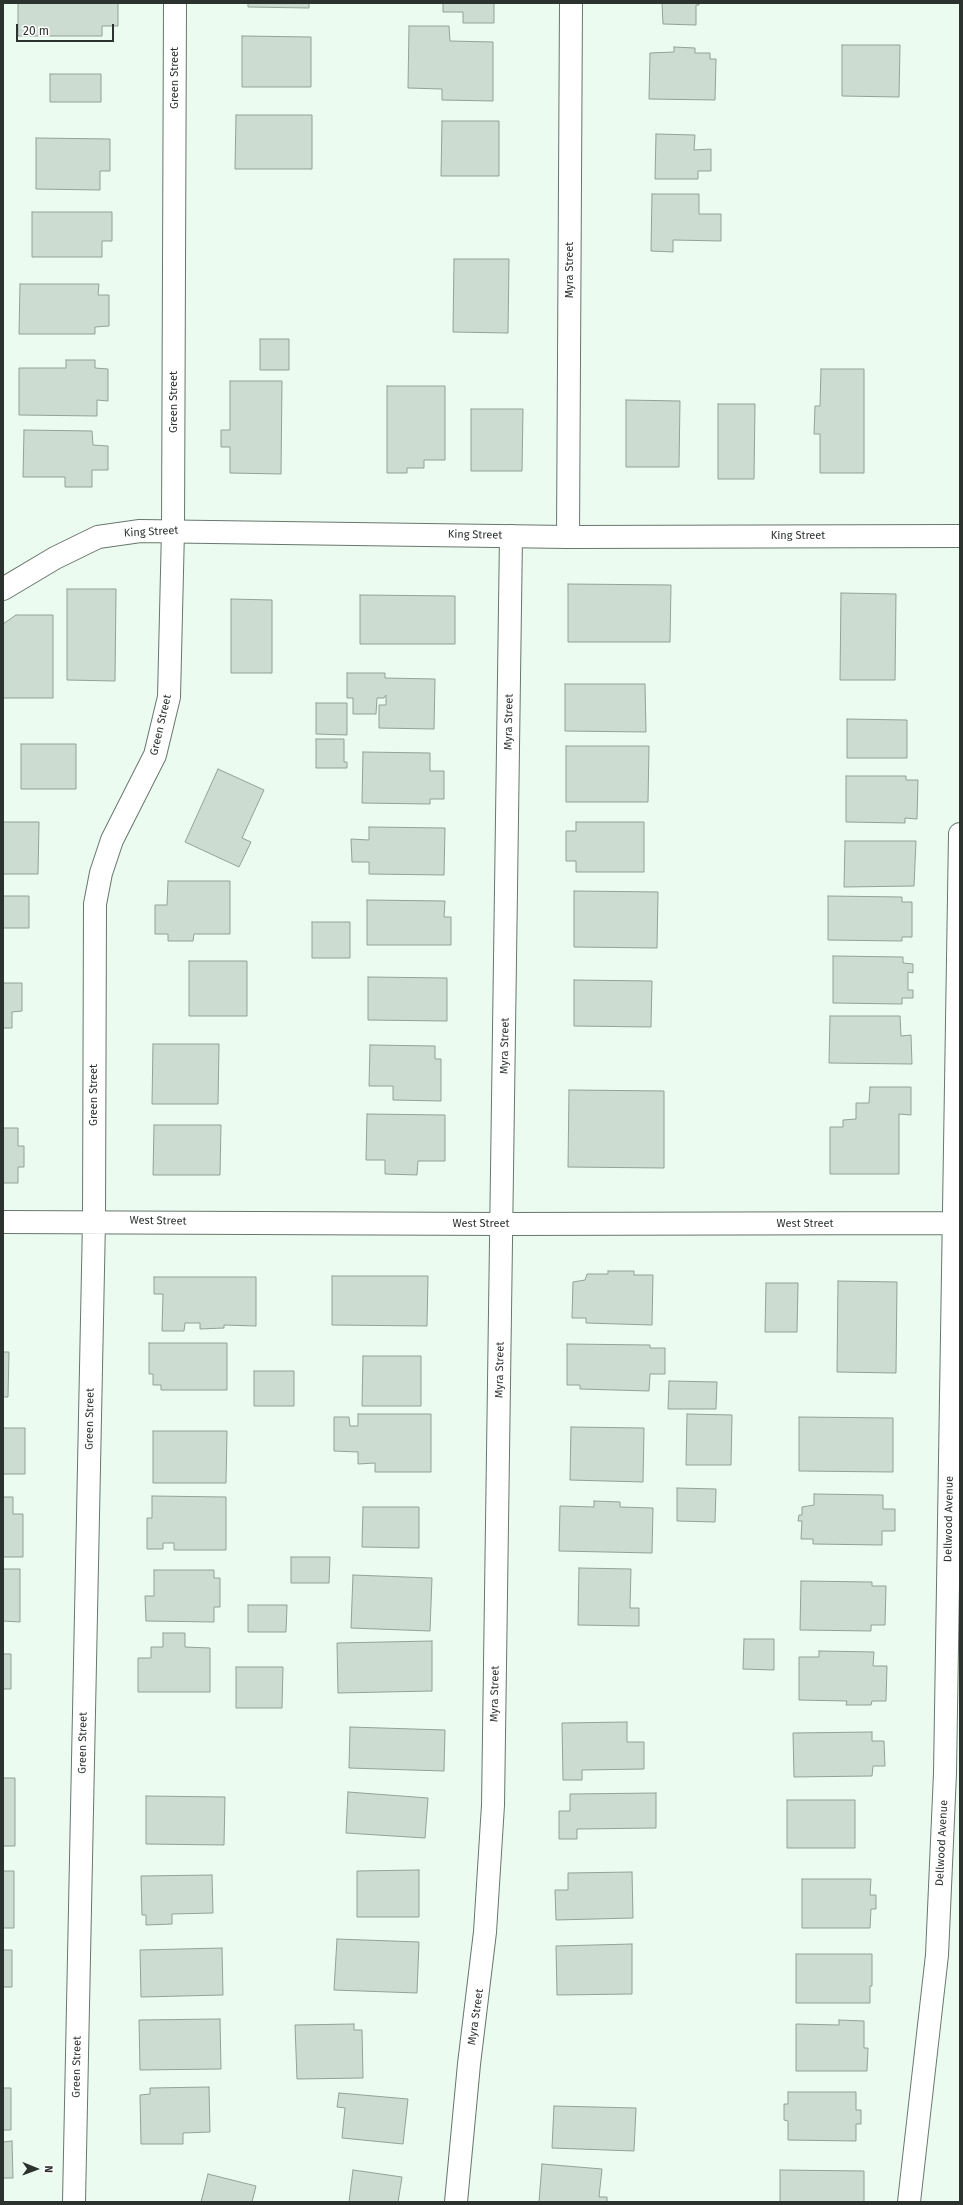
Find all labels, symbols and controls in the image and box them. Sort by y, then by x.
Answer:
scale bar [18,16,116,42]
text: 20 m [23,24,49,38]
street label: Green Street [168,47,182,109]
street label: Myra Street [563,242,577,298]
street label: Green Street [167,371,181,433]
street label: King Street [123,524,179,540]
street label: King Street [448,528,502,542]
street label: King Street [771,529,825,543]
street label: Green Street [148,693,174,757]
street label: Myra Street [502,694,516,750]
street label: Myra Street [498,1018,512,1074]
street label: Green Street [87,1064,101,1126]
street label: West Street [129,1214,187,1228]
street label: West Street [453,1217,509,1231]
street label: West Street [777,1217,833,1231]
street label: Myra Street [493,1342,507,1398]
street label: Green Street [83,1388,97,1450]
street label: Dellwood Avenue [942,1476,956,1562]
street label: Myra Street [488,1666,502,1722]
street label: Green Street [76,1712,90,1774]
street label: Dellwood Avenue [933,1800,951,1886]
street label: Myra Street [466,1988,486,2046]
street label: Green Street [70,2036,84,2098]
north arrow [16,2149,56,2189]
text: N [42,2165,55,2173]

